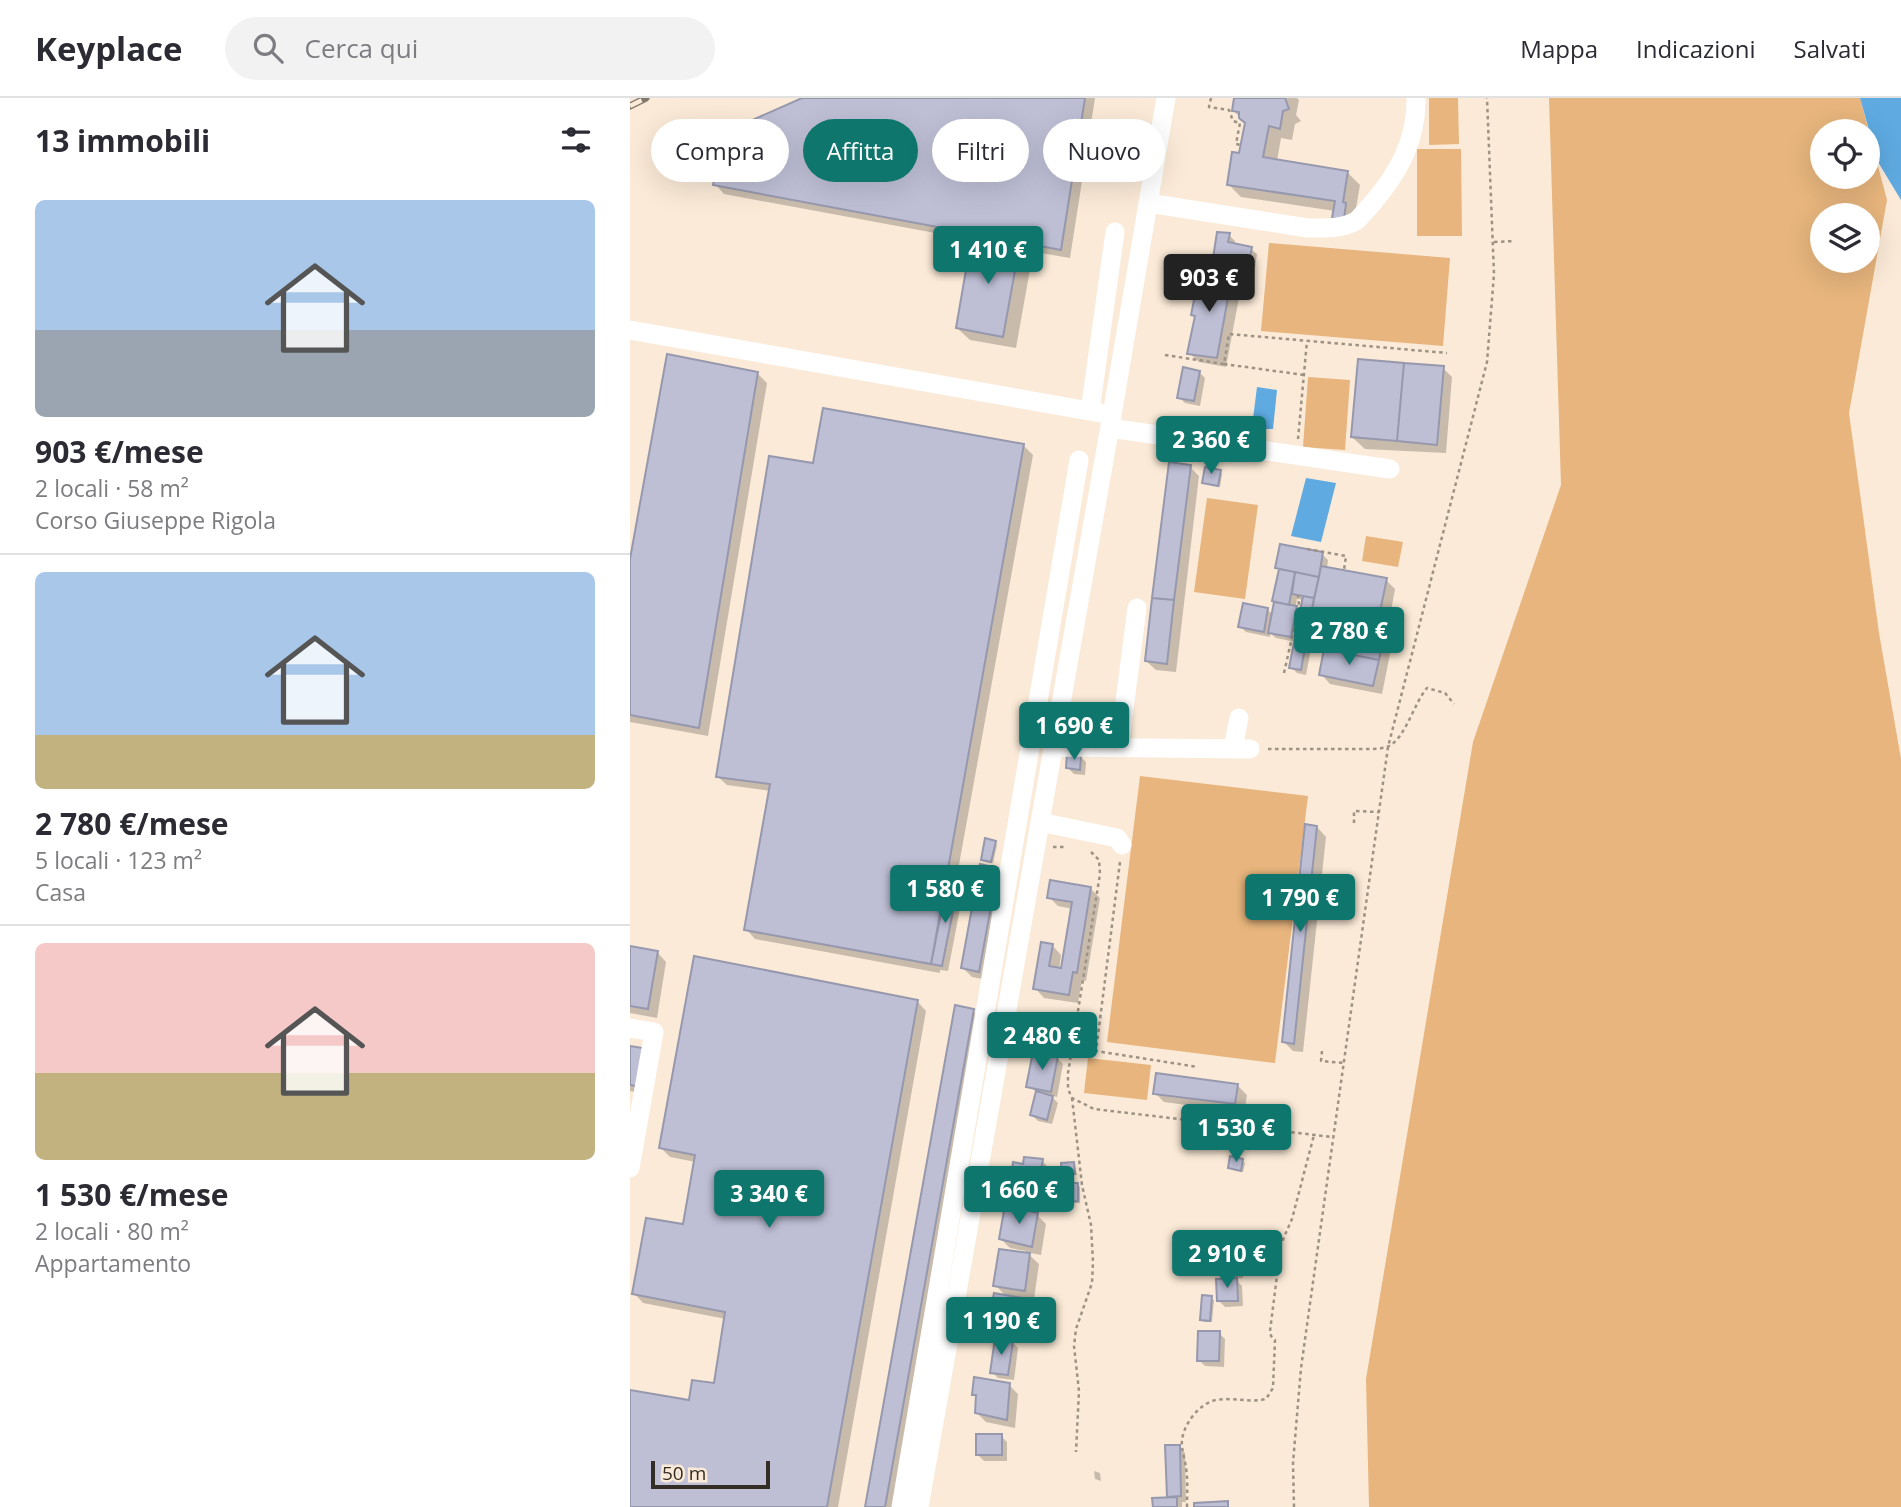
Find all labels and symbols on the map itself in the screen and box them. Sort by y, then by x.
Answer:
pin: 1 410 € [923,226,1053,286]
pin: 903 € [1160,254,1258,314]
pin: 2 360 € [1146,416,1276,476]
pin: 2 780 € [1284,608,1414,667]
pin: 1 690 € [1009,702,1139,762]
pin: 1 580 € [880,866,1010,925]
pin: 1 790 € [1235,874,1365,934]
pin: 2 480 € [977,1012,1107,1072]
pin: 1 530 € [1171,1104,1301,1164]
pin: 1 660 € [954,1166,1084,1226]
pin: 3 340 € [704,1170,834,1230]
pin: 2 910 € [1162,1230,1292,1290]
pin: 1 190 € [936,1298,1066,1357]
scale bar [651,1458,770,1490]

